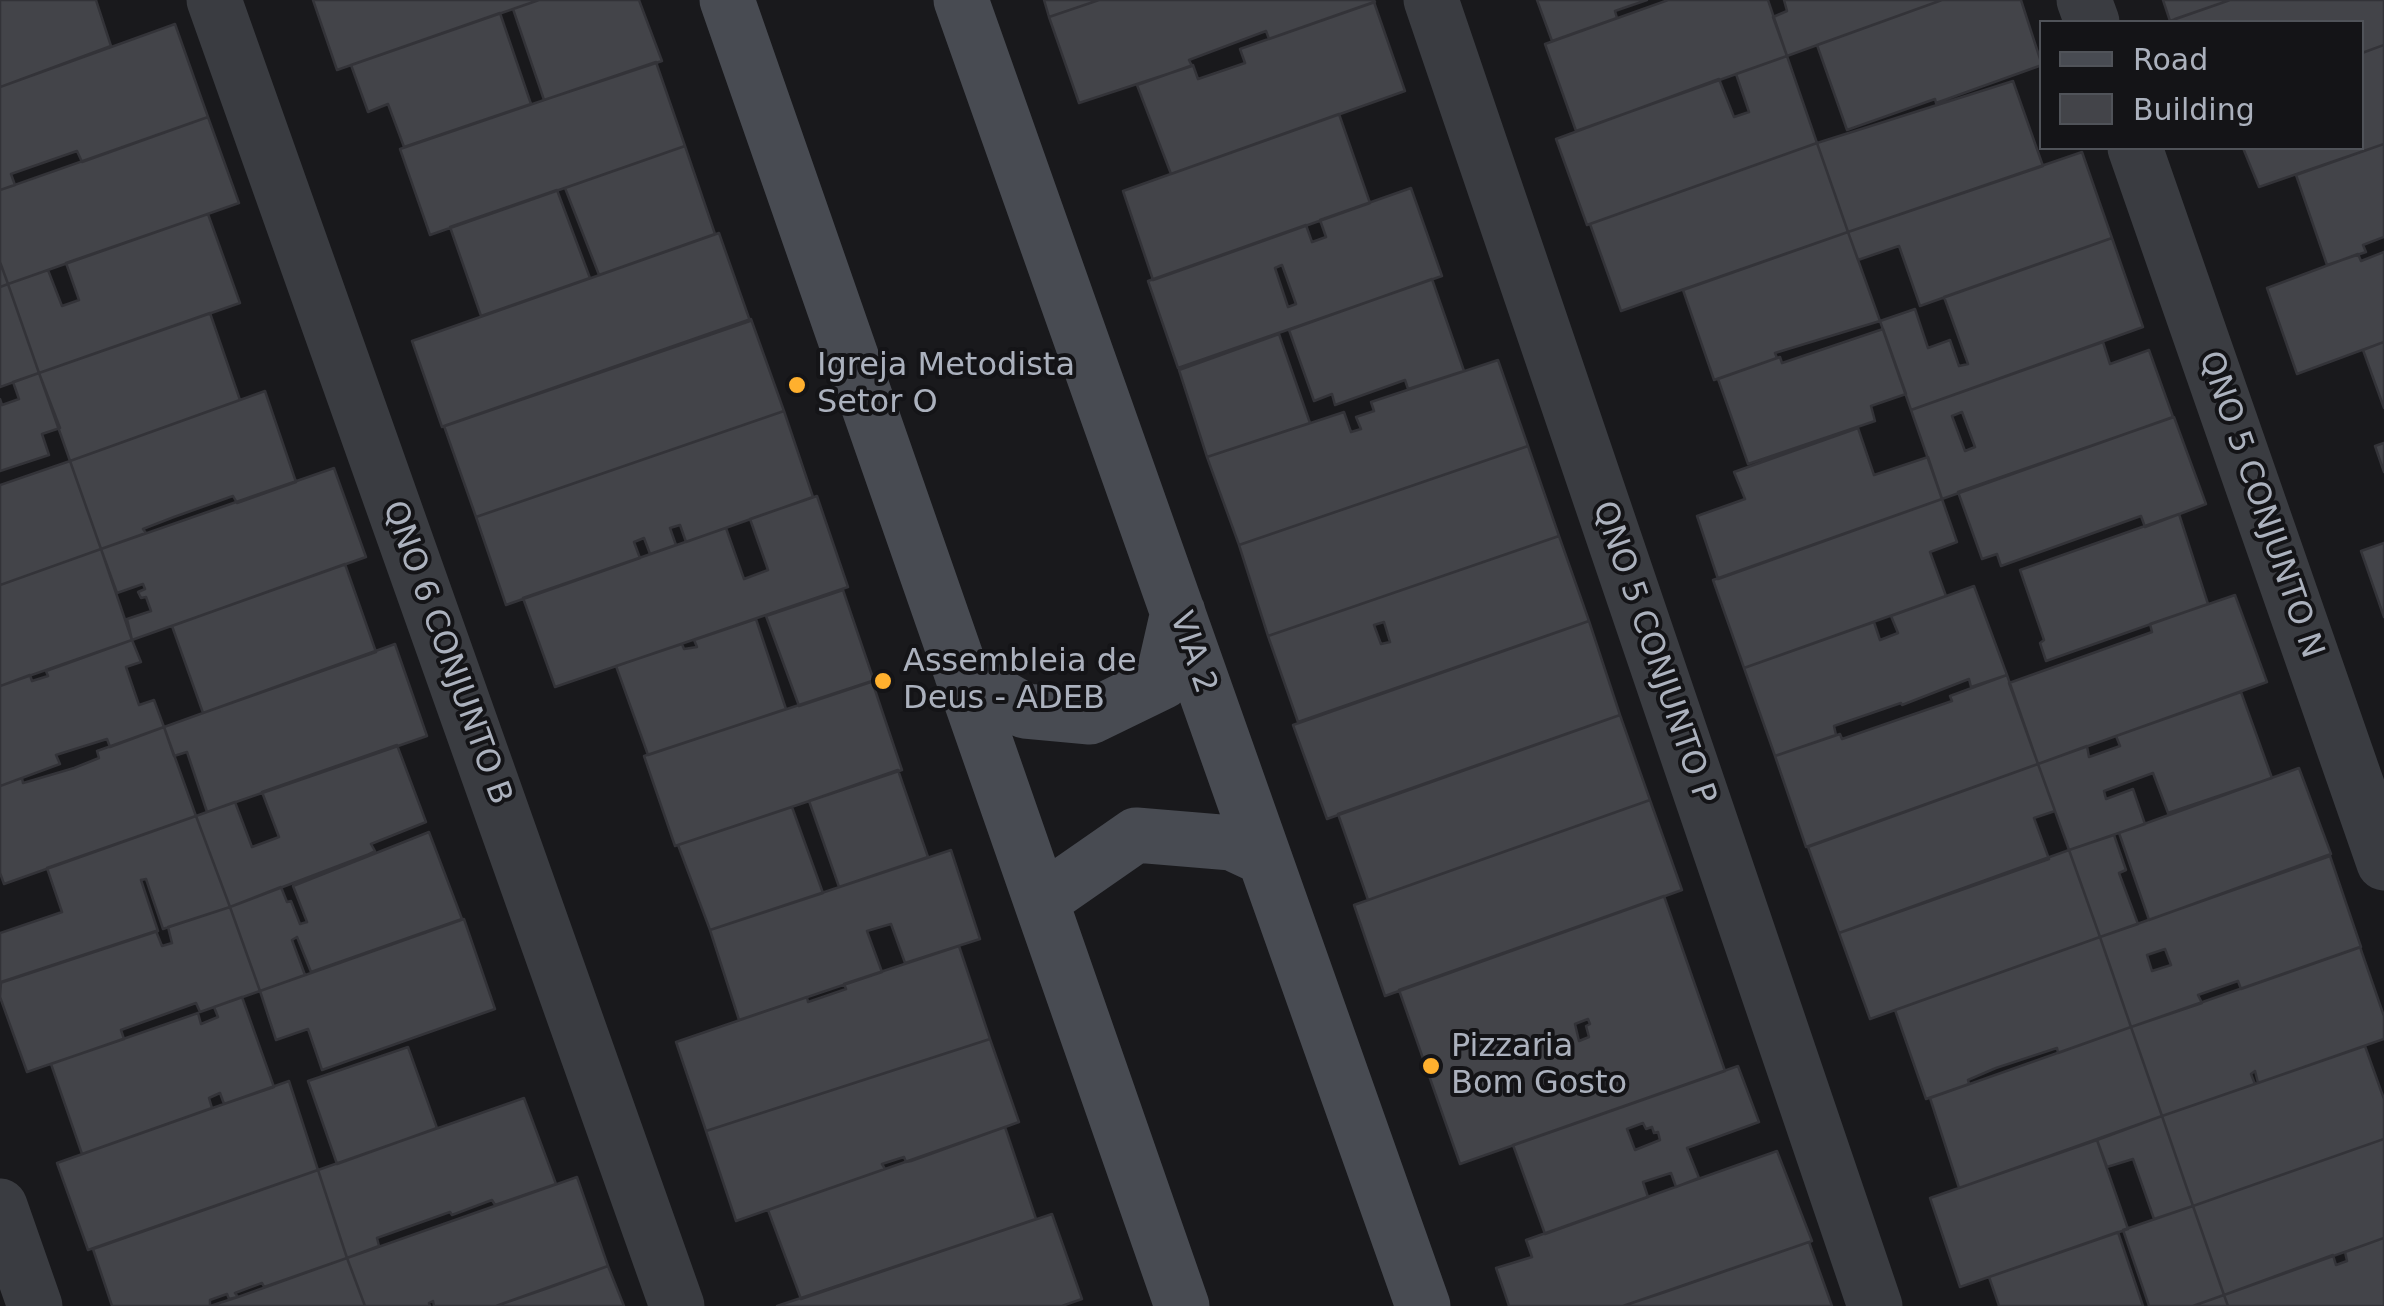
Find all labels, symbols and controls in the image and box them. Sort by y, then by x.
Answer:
legend [2039,20,2364,150]
text: Road [2133,42,2208,77]
text: Building [2133,92,2255,127]
street label: QNO 5 CONJUNTO N [2189,346,2331,664]
place label: Igreja Metodista Setor O [817,348,1075,423]
marker: Igreja Metodista Setor O [786,374,808,396]
street label: QNO 6 CONJUNTO B [373,496,519,810]
street label: QNO 5 CONJUNTO P [1583,497,1723,809]
street label: VIA 2 [1160,607,1224,699]
place label: Assembleia de Deus - ADEB [903,644,1137,719]
marker: Assembleia de Deus - ADEB [872,670,894,692]
place label: Pizzaria Bom Gosto [1451,1029,1627,1104]
marker: Pizzaria Bom Gosto [1420,1055,1442,1077]

